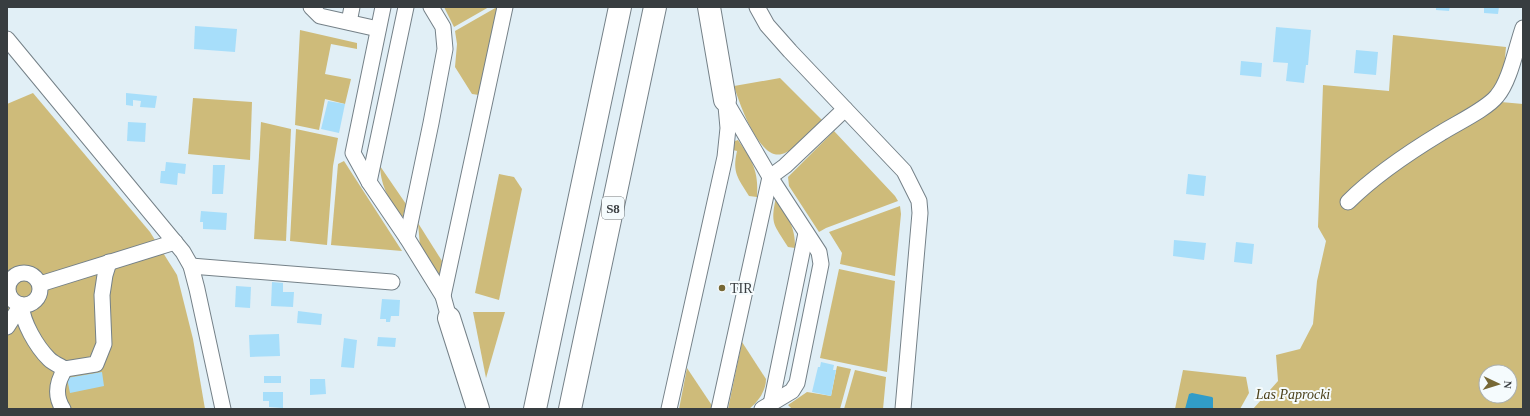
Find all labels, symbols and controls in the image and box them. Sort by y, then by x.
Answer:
road number: S8 [602,197,624,219]
place label: TIR [730,281,753,296]
marker: TIR [717,283,727,293]
north arrow [1478,364,1518,404]
text: N [1502,380,1514,389]
park label: Las Paprocki [1255,387,1330,402]

